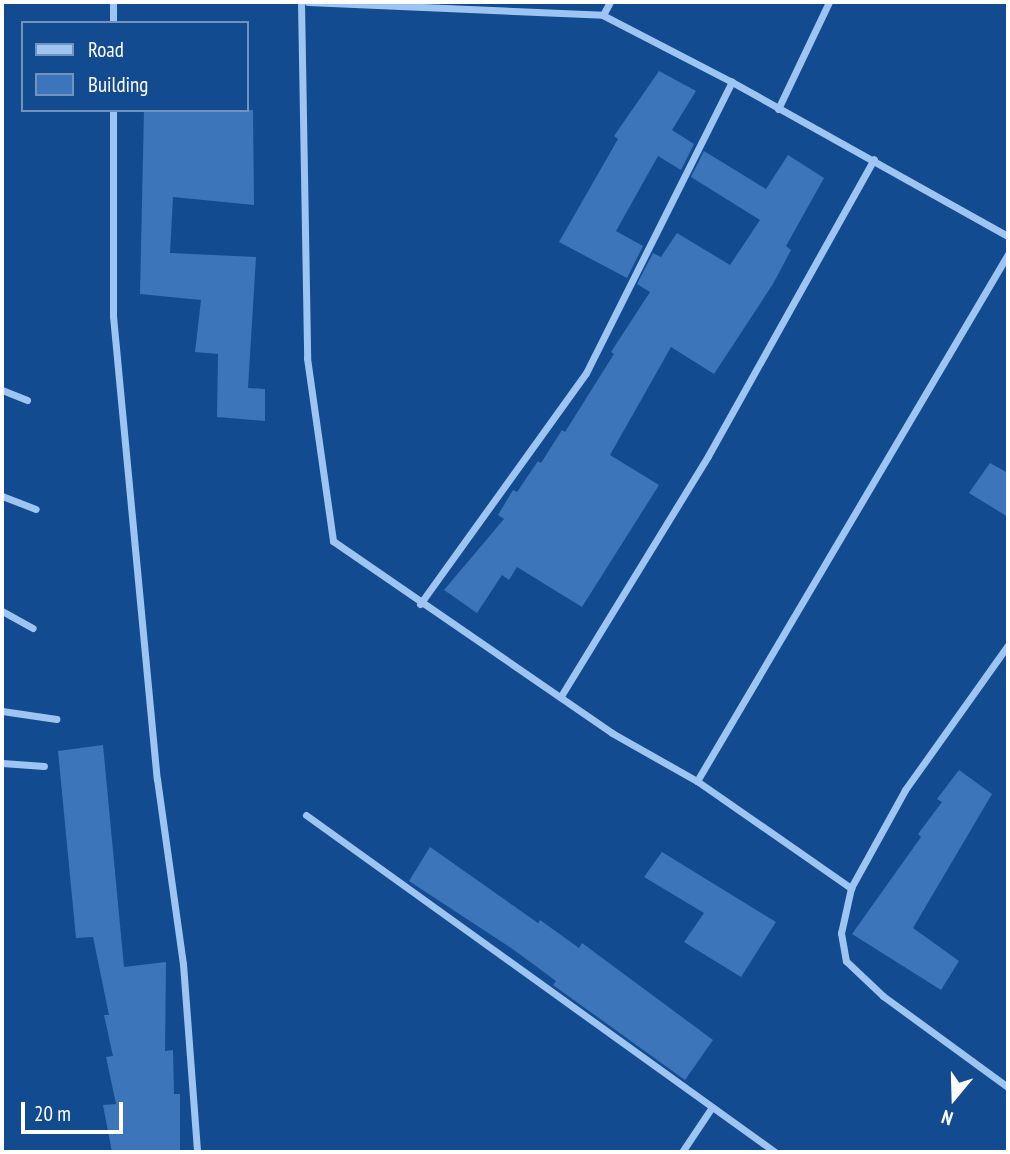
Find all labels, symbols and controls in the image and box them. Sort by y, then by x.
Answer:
legend [21,21,248,112]
text: Road [88,36,124,63]
text: Building [88,71,148,98]
north arrow [919,1063,989,1133]
scale bar [24,1088,126,1132]
text: 20 m [34,1100,71,1127]
text: N [938,1105,956,1131]

